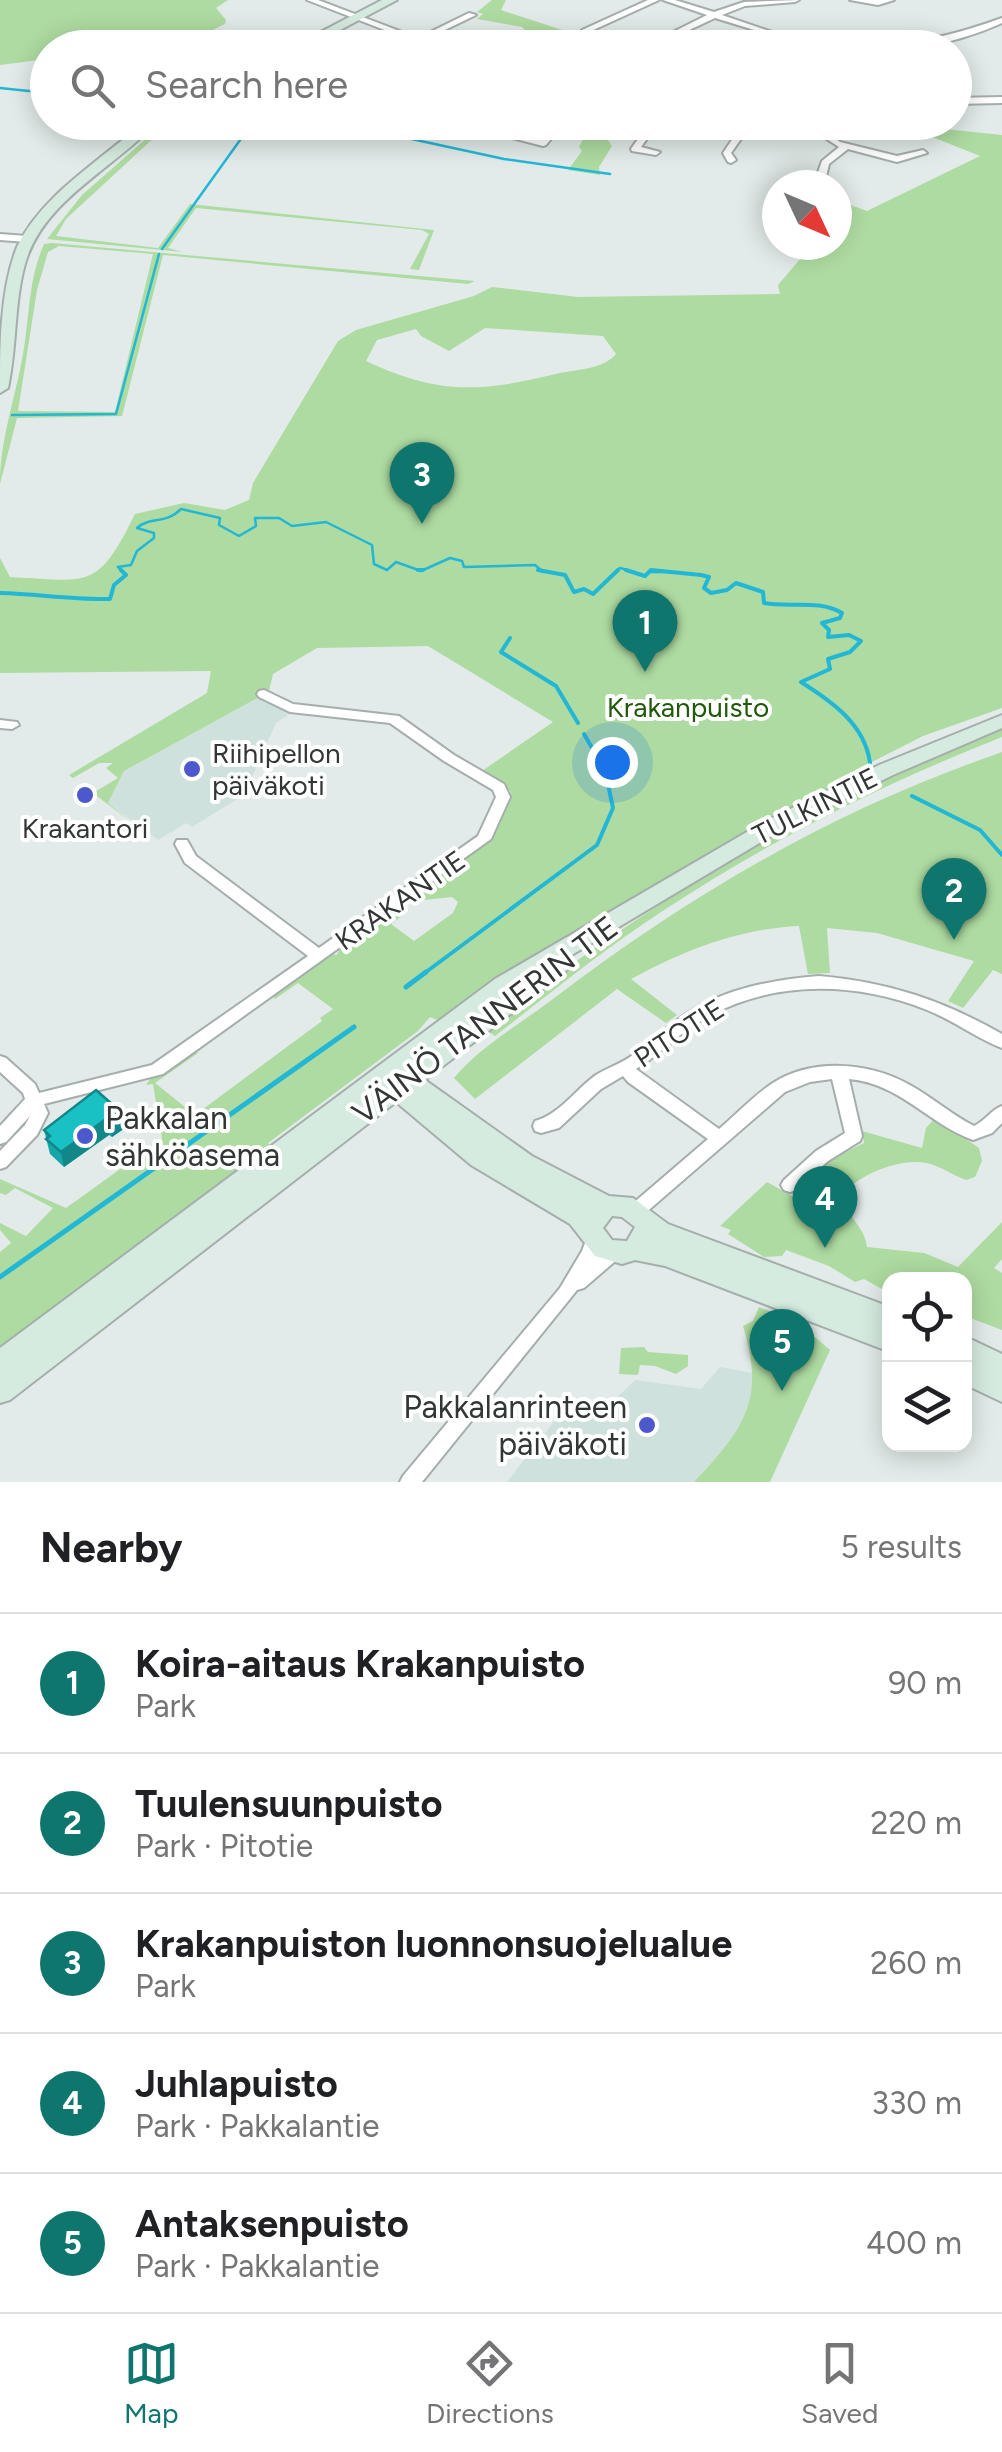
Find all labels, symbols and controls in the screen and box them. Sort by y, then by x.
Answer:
search box [30,30,972,140]
icon: search [65,58,120,113]
text: Search here [145,62,348,108]
north arrow [762,170,852,260]
pin: 3 [390,442,454,524]
pin: 1 [612,590,678,672]
park label: Krakanpuisto [607,690,769,724]
place label: Riihipellon päiväkoti [212,736,341,802]
your location [587,737,638,788]
marker: Riihipellon päiväkoti [181,758,203,780]
street label: TULKINTIE [747,760,883,852]
marker: Krakantori [74,784,96,806]
place label: Krakantori [22,811,148,845]
street label: KRAKANTIE [328,843,472,957]
pin: 2 [922,858,986,940]
street label: VÄINÖ TANNERIN TIE [345,908,625,1132]
street label: PITOTIE [628,991,730,1075]
place label: Pakkalan sähköasema [105,1099,280,1174]
marker: Pakkalan sähköasema [74,1125,96,1147]
pin: 4 [792,1166,858,1248]
map controls [882,1272,972,1452]
button: locate [882,1272,972,1362]
pin: 5 [750,1308,814,1391]
button: layers [882,1362,972,1452]
place label: Pakkalanrinteen päiväkoti [403,1388,627,1463]
marker: Pakkalanrinteen päiväkoti [636,1414,658,1436]
text: Nearby [40,1522,182,1573]
text: 5 results [841,1528,962,1566]
text: Koira-aitaus Krakanpuisto [135,1641,585,1687]
text: 1 [66,1664,79,1702]
text: 90 m [888,1664,962,1702]
text: Park [135,1687,196,1725]
text: Tuulensuunpuisto [135,1781,442,1827]
text: 2 [63,1804,82,1842]
text: 220 m [871,1804,962,1842]
text: Park · Pitotie [135,1827,313,1865]
text: Krakanpuiston luonnonsuojelualue [135,1921,732,1967]
text: 3 [64,1944,81,1982]
text: 260 m [870,1944,962,1982]
text: Park [135,1967,196,2005]
text: Juhlapuisto [135,2061,338,2107]
text: 4 [62,2084,83,2122]
text: 330 m [872,2084,962,2122]
text: Park · Pakkalantie [135,2107,380,2145]
text: Antaksenpuisto [135,2201,409,2247]
text: 5 [63,2224,82,2262]
text: 400 m [866,2224,962,2262]
text: Park · Pakkalantie [135,2247,380,2285]
tab: Map [124,2336,179,2430]
tab: Directions [426,2336,554,2430]
tab: Saved [801,2336,878,2430]

